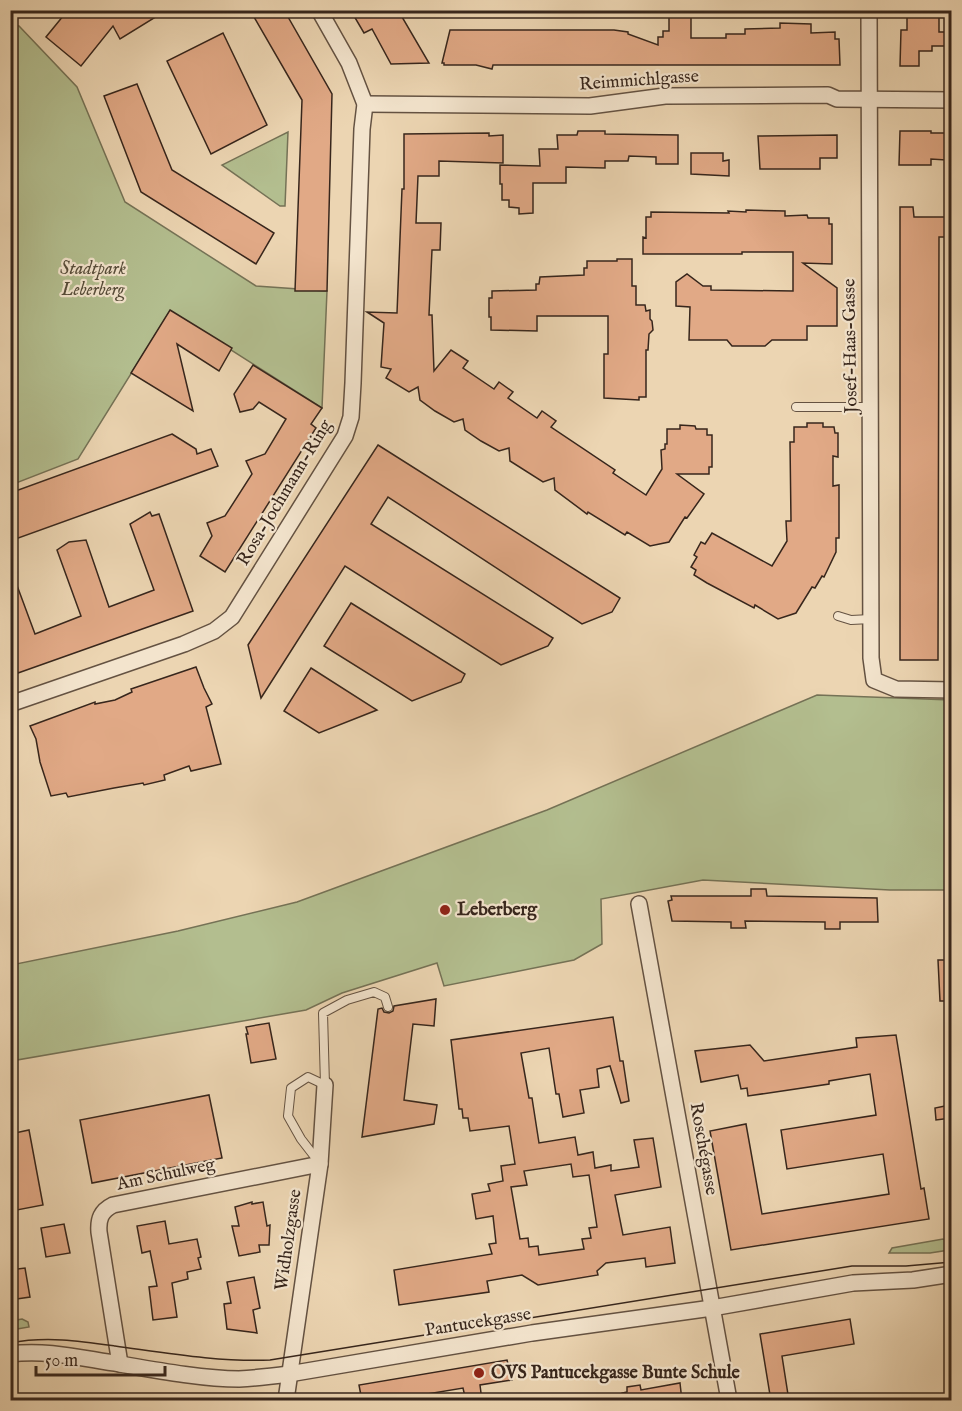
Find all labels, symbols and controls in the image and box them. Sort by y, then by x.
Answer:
street label: Reimmichlgasse [578,65,700,97]
park label: Stadtpark Leberberg [60,258,126,302]
street label: Josef-Haas-Gasse [838,278,864,416]
street label: Rosa-Jochmann-Ring [232,415,338,570]
place label: Leberberg [457,899,538,922]
marker: Leberberg [438,903,452,917]
street label: Roschégasse [684,1101,722,1197]
street label: Am Schulweg [114,1153,218,1197]
street label: Widholzgasse [270,1188,308,1292]
street label: Pantucekgasse [423,1303,533,1343]
scale bar [36,1339,165,1377]
text: 50 m [45,1350,78,1373]
place label: OVS Pantucekgasse Bunte Schule [491,1362,741,1385]
marker: OVS Pantucekgasse Bunte Schule [472,1366,486,1380]

